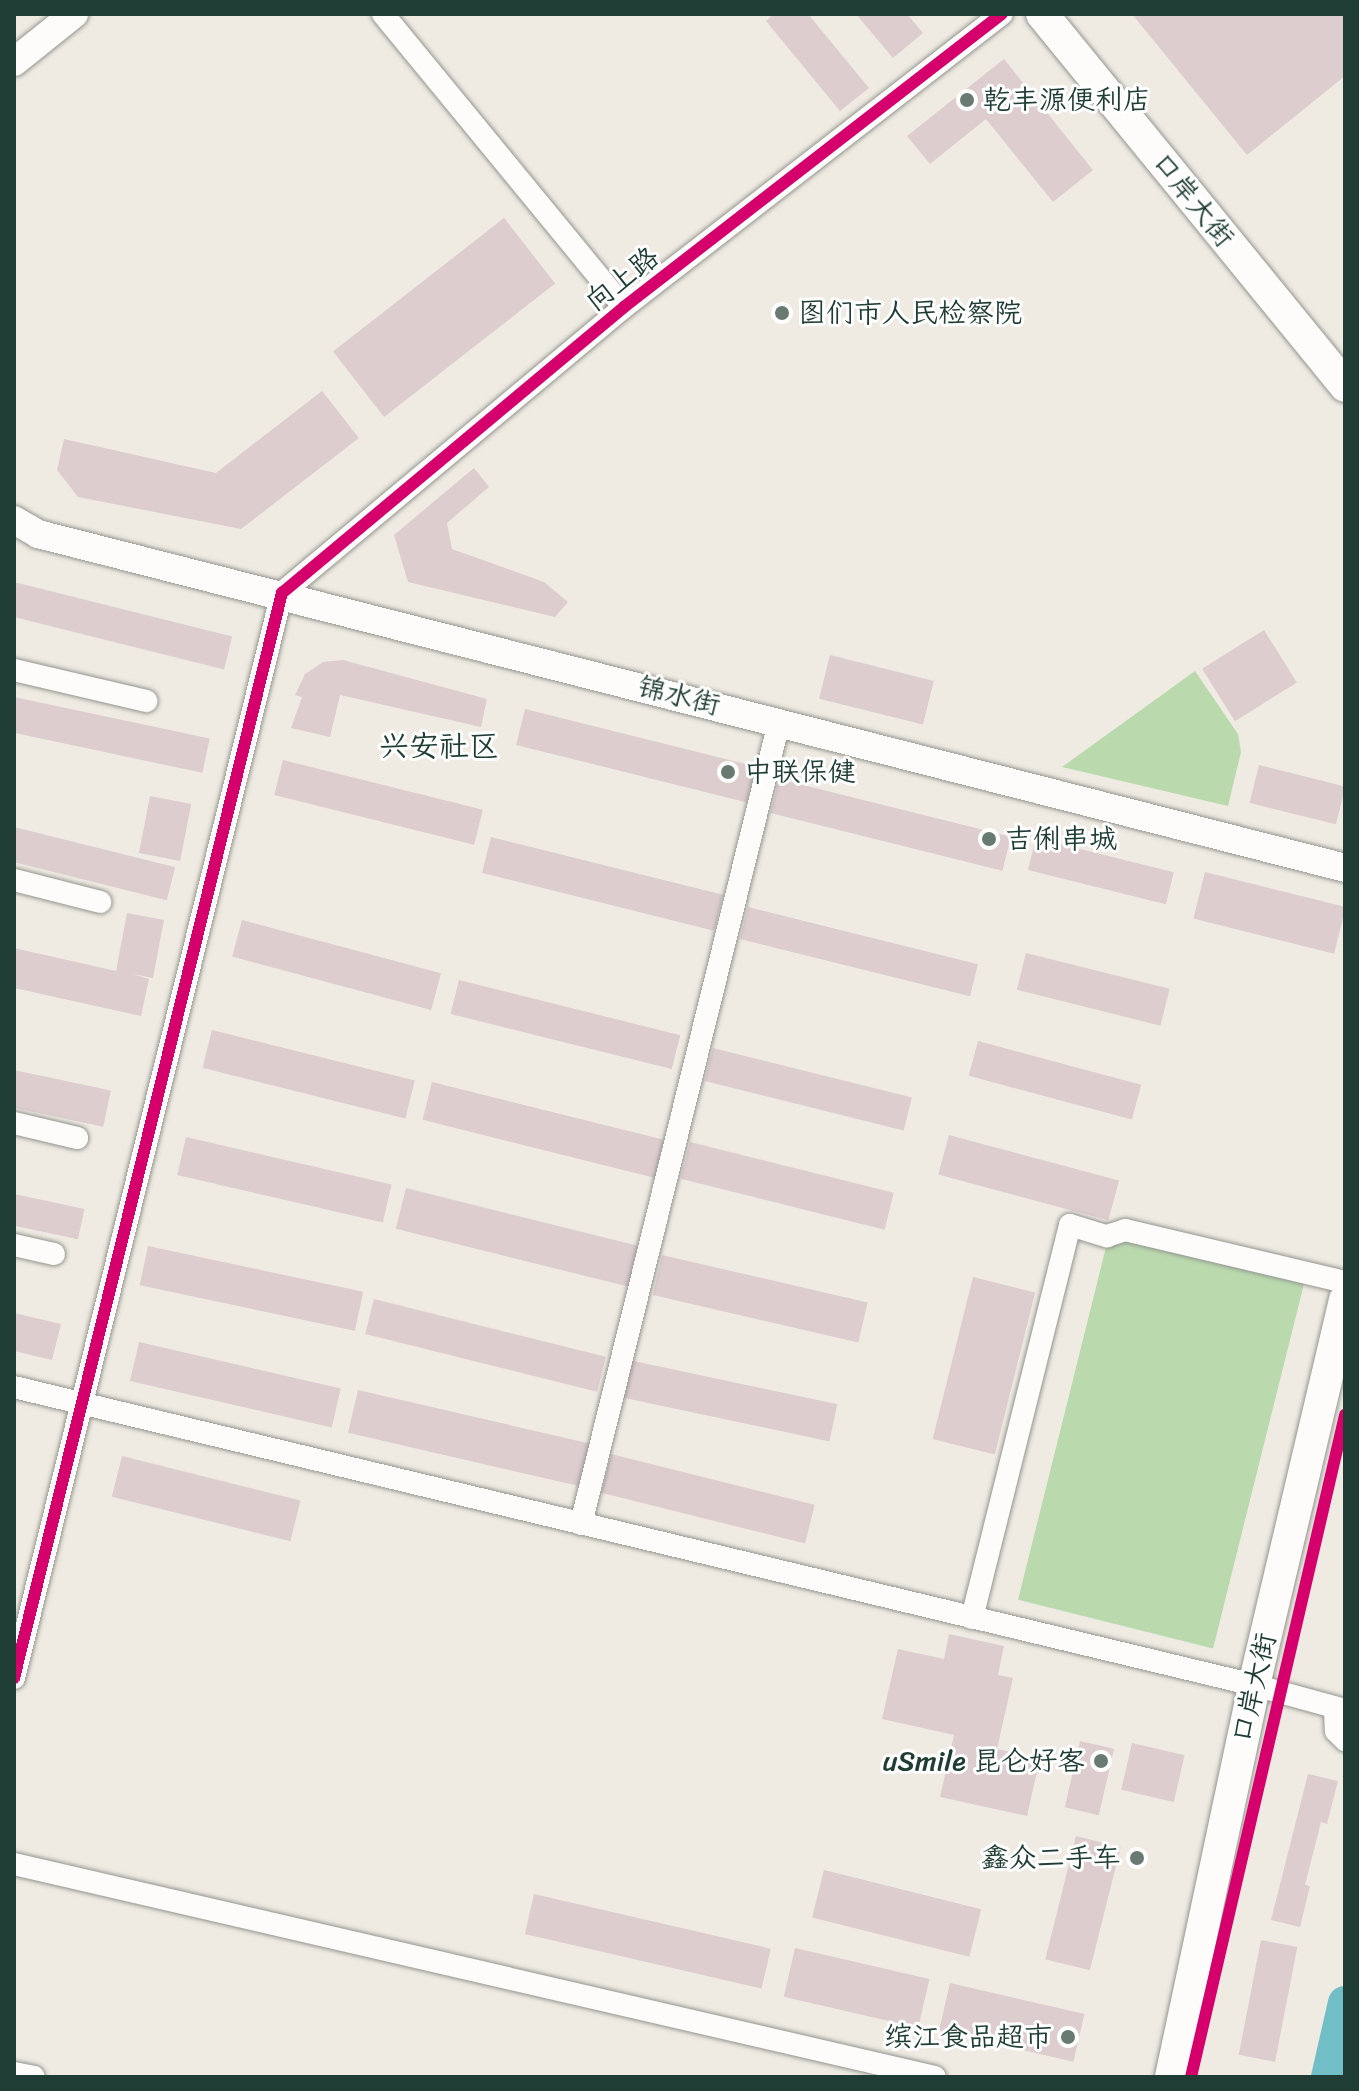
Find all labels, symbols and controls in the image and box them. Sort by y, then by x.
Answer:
place label: 乾丰源便利店 [983,83,1151,117]
marker: 乾丰源便利店 [958,91,976,109]
street label: 口岸大街 [1145,146,1241,254]
street label: 向上路 [579,240,665,318]
place label: 图们市人民检察院 [798,296,1022,330]
marker: 图们市人民检察院 [773,304,791,322]
street label: 锦水街 [634,670,724,722]
district label: 兴安社区 [379,728,499,764]
place label: 中联保健 [744,755,856,789]
marker: 中联保健 [719,763,737,781]
place label: 吉俐串城 [1005,822,1117,856]
marker: 吉俐串城 [980,830,998,848]
street label: 口岸大街 [1225,1630,1283,1746]
place label: uSmile 昆仑好客 [882,1744,1085,1778]
marker: uSmile 昆仑好客 [1092,1752,1110,1770]
place label: 鑫众二手车 [981,1841,1121,1875]
marker: 鑫众二手车 [1128,1849,1146,1867]
place label: 缤江食品超市 [884,2020,1052,2054]
marker: 缤江食品超市 [1059,2028,1077,2046]

